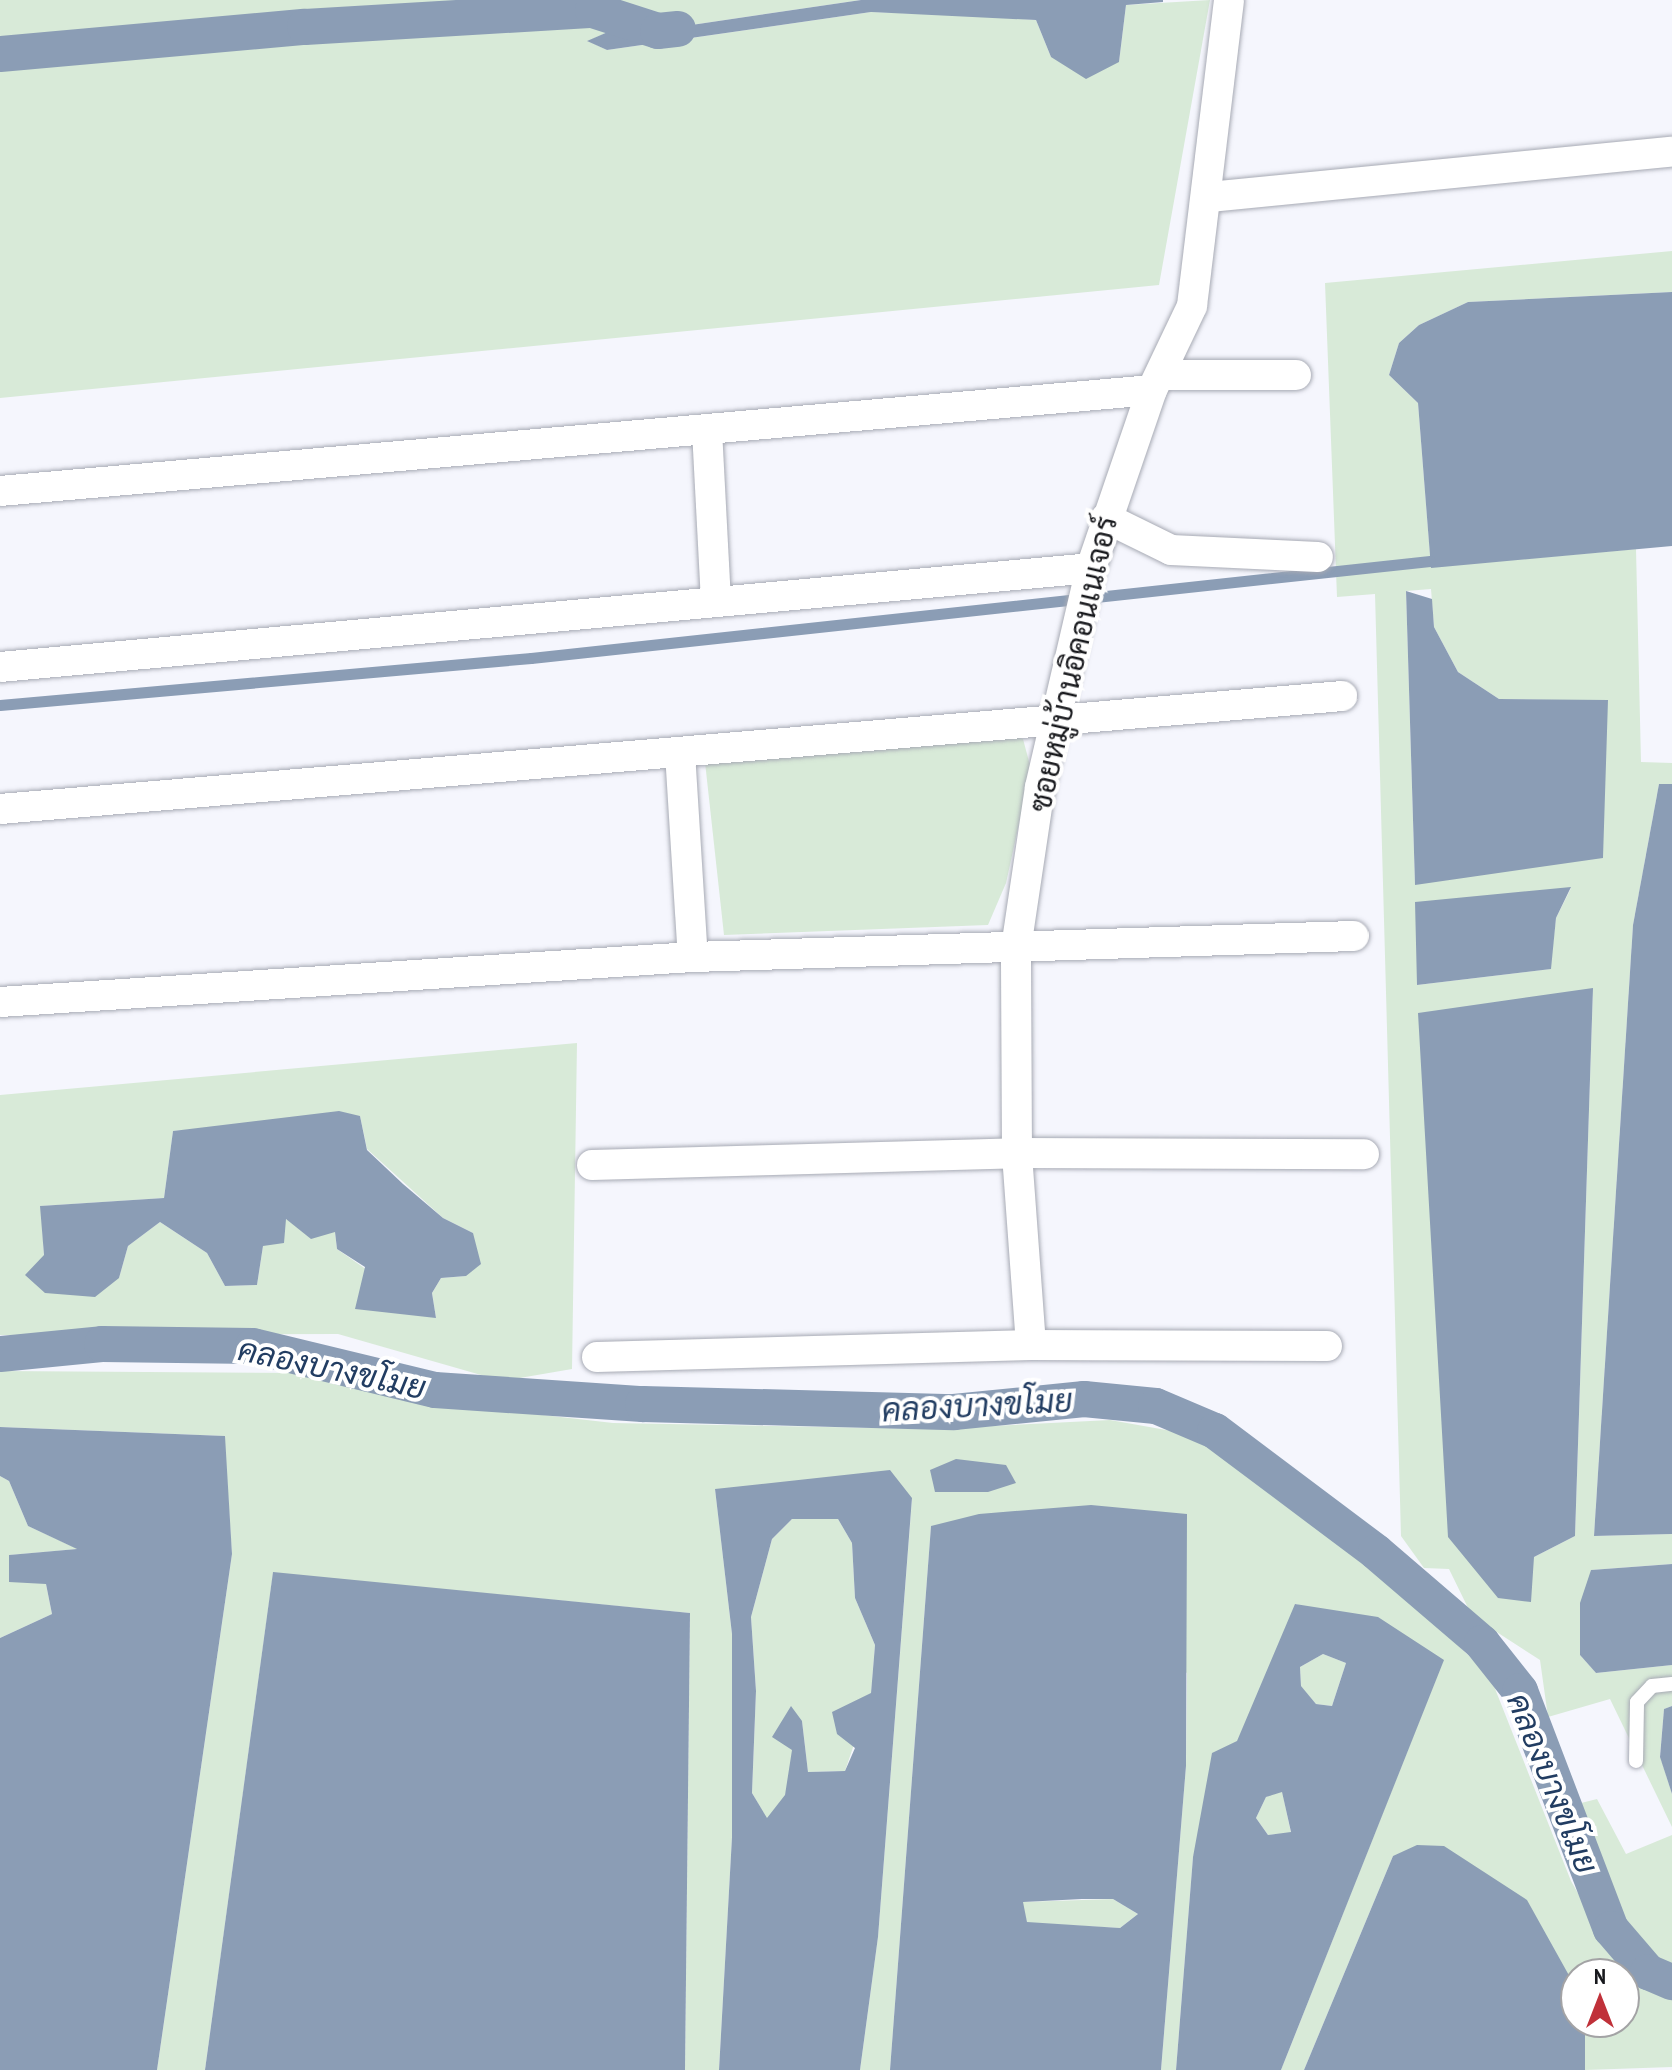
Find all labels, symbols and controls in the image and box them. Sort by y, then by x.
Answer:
street label: ซอยหมู่บ้านอิคอนเนเจอร์ [1021,512,1125,816]
water label: คลองบางขโมย [235,1329,429,1407]
water label: คลองบางขโมย [881,1381,1073,1429]
water label: คลองบางขโมย [1499,1687,1607,1879]
north arrow [1560,1958,1640,2038]
text: N [1594,1962,1606,1990]

